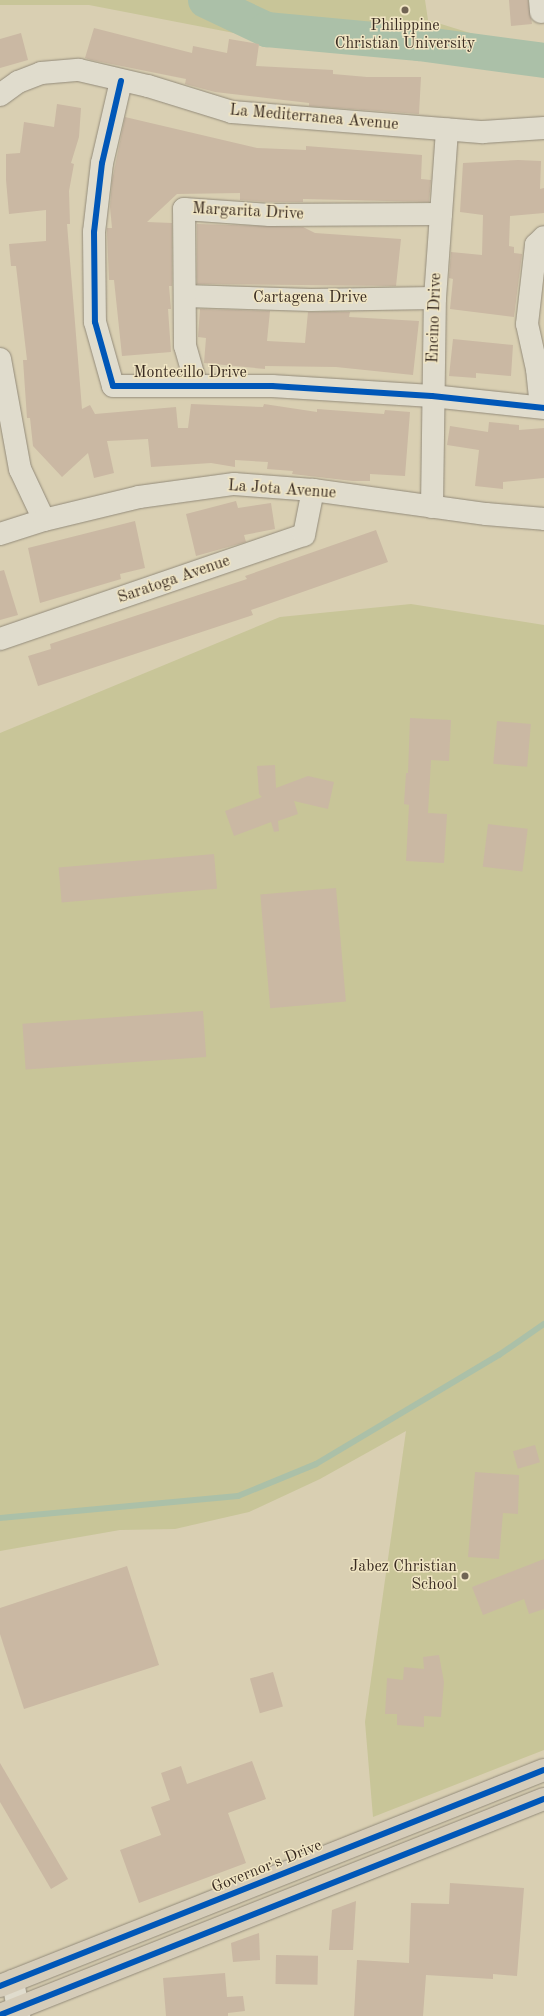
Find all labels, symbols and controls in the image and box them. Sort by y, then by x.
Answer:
marker: Philippine Christian University [400,5,410,15]
place label: Philippine Christian University [335,16,475,54]
street label: La Mediterranea Avenue [229,101,399,135]
street label: Margarita Drive [192,199,304,225]
street label: Encino Drive [424,272,446,364]
street label: Cartagena Drive [253,288,367,308]
street label: Montecillo Drive [133,363,247,383]
street label: La Jota Avenue [227,477,337,503]
street label: Saratoga Avenue [115,552,233,608]
place label: Jabez Christian School [350,1557,457,1595]
marker: Jabez Christian School [460,1571,470,1581]
street label: Governor's Drive [209,1836,325,1898]

